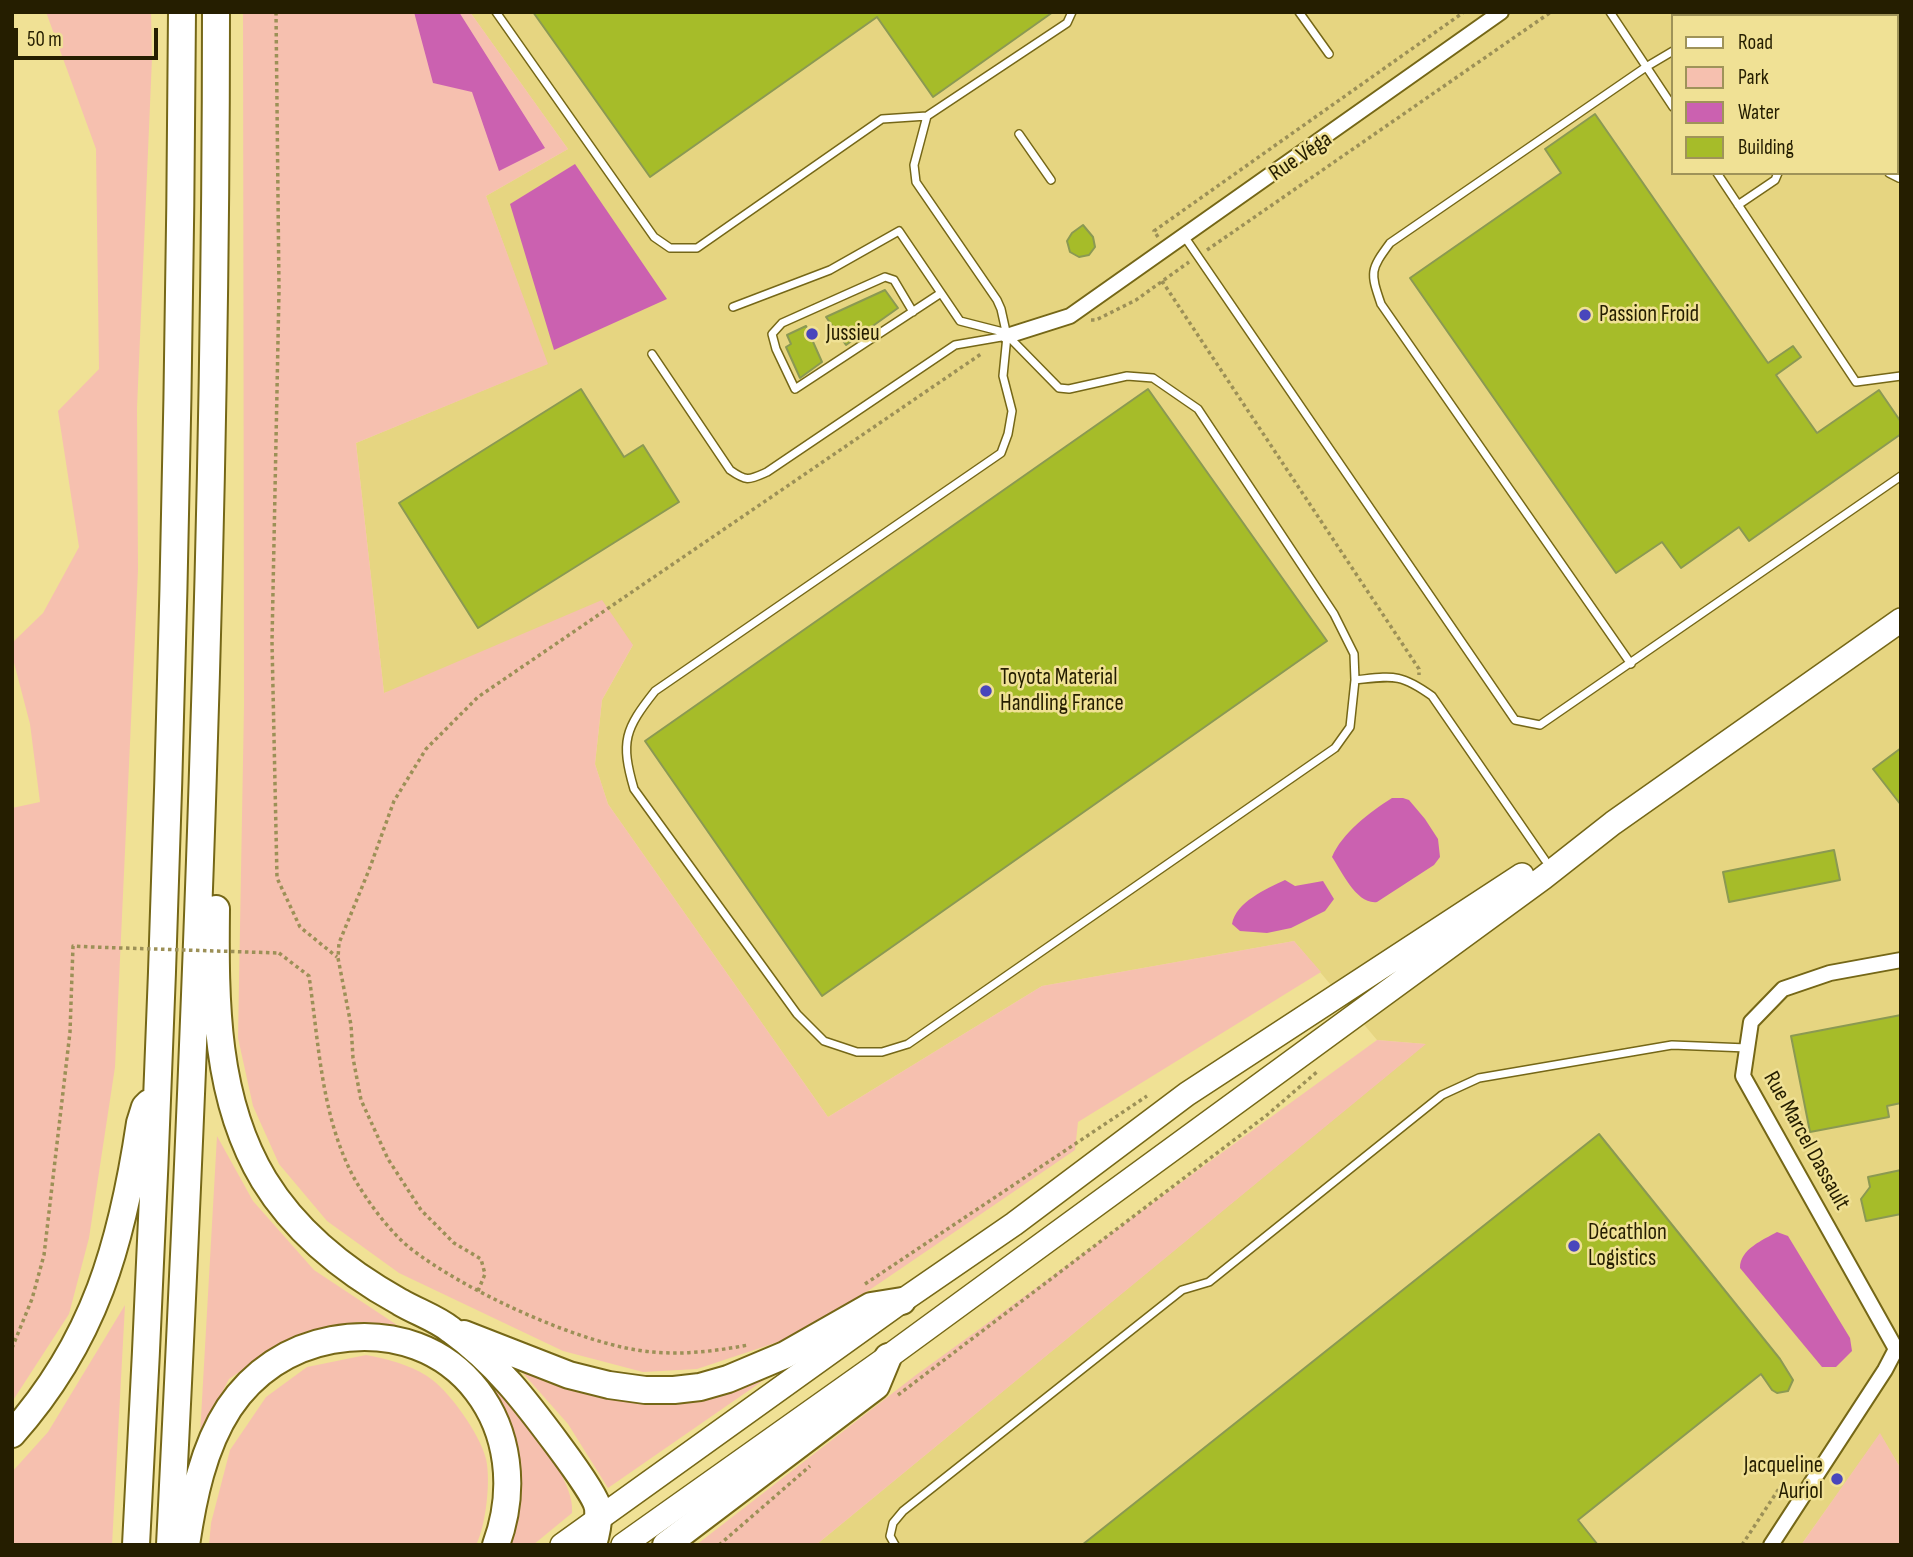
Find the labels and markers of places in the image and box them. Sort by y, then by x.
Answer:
place label: Passion Froid [1599,301,1699,329]
marker: Passion Froid [1577,307,1593,323]
place label: Jussieu [826,320,880,348]
marker: Jussieu [804,326,820,342]
place label: Toyota Material Handling France [1000,664,1124,718]
marker: Toyota Material Handling France [978,683,994,699]
place label: Décathlon Logistics [1588,1219,1667,1273]
marker: Décathlon Logistics [1566,1238,1582,1254]
place label: Jacqueline Auriol [1744,1452,1823,1506]
marker: Jacqueline Auriol [1829,1471,1845,1487]

